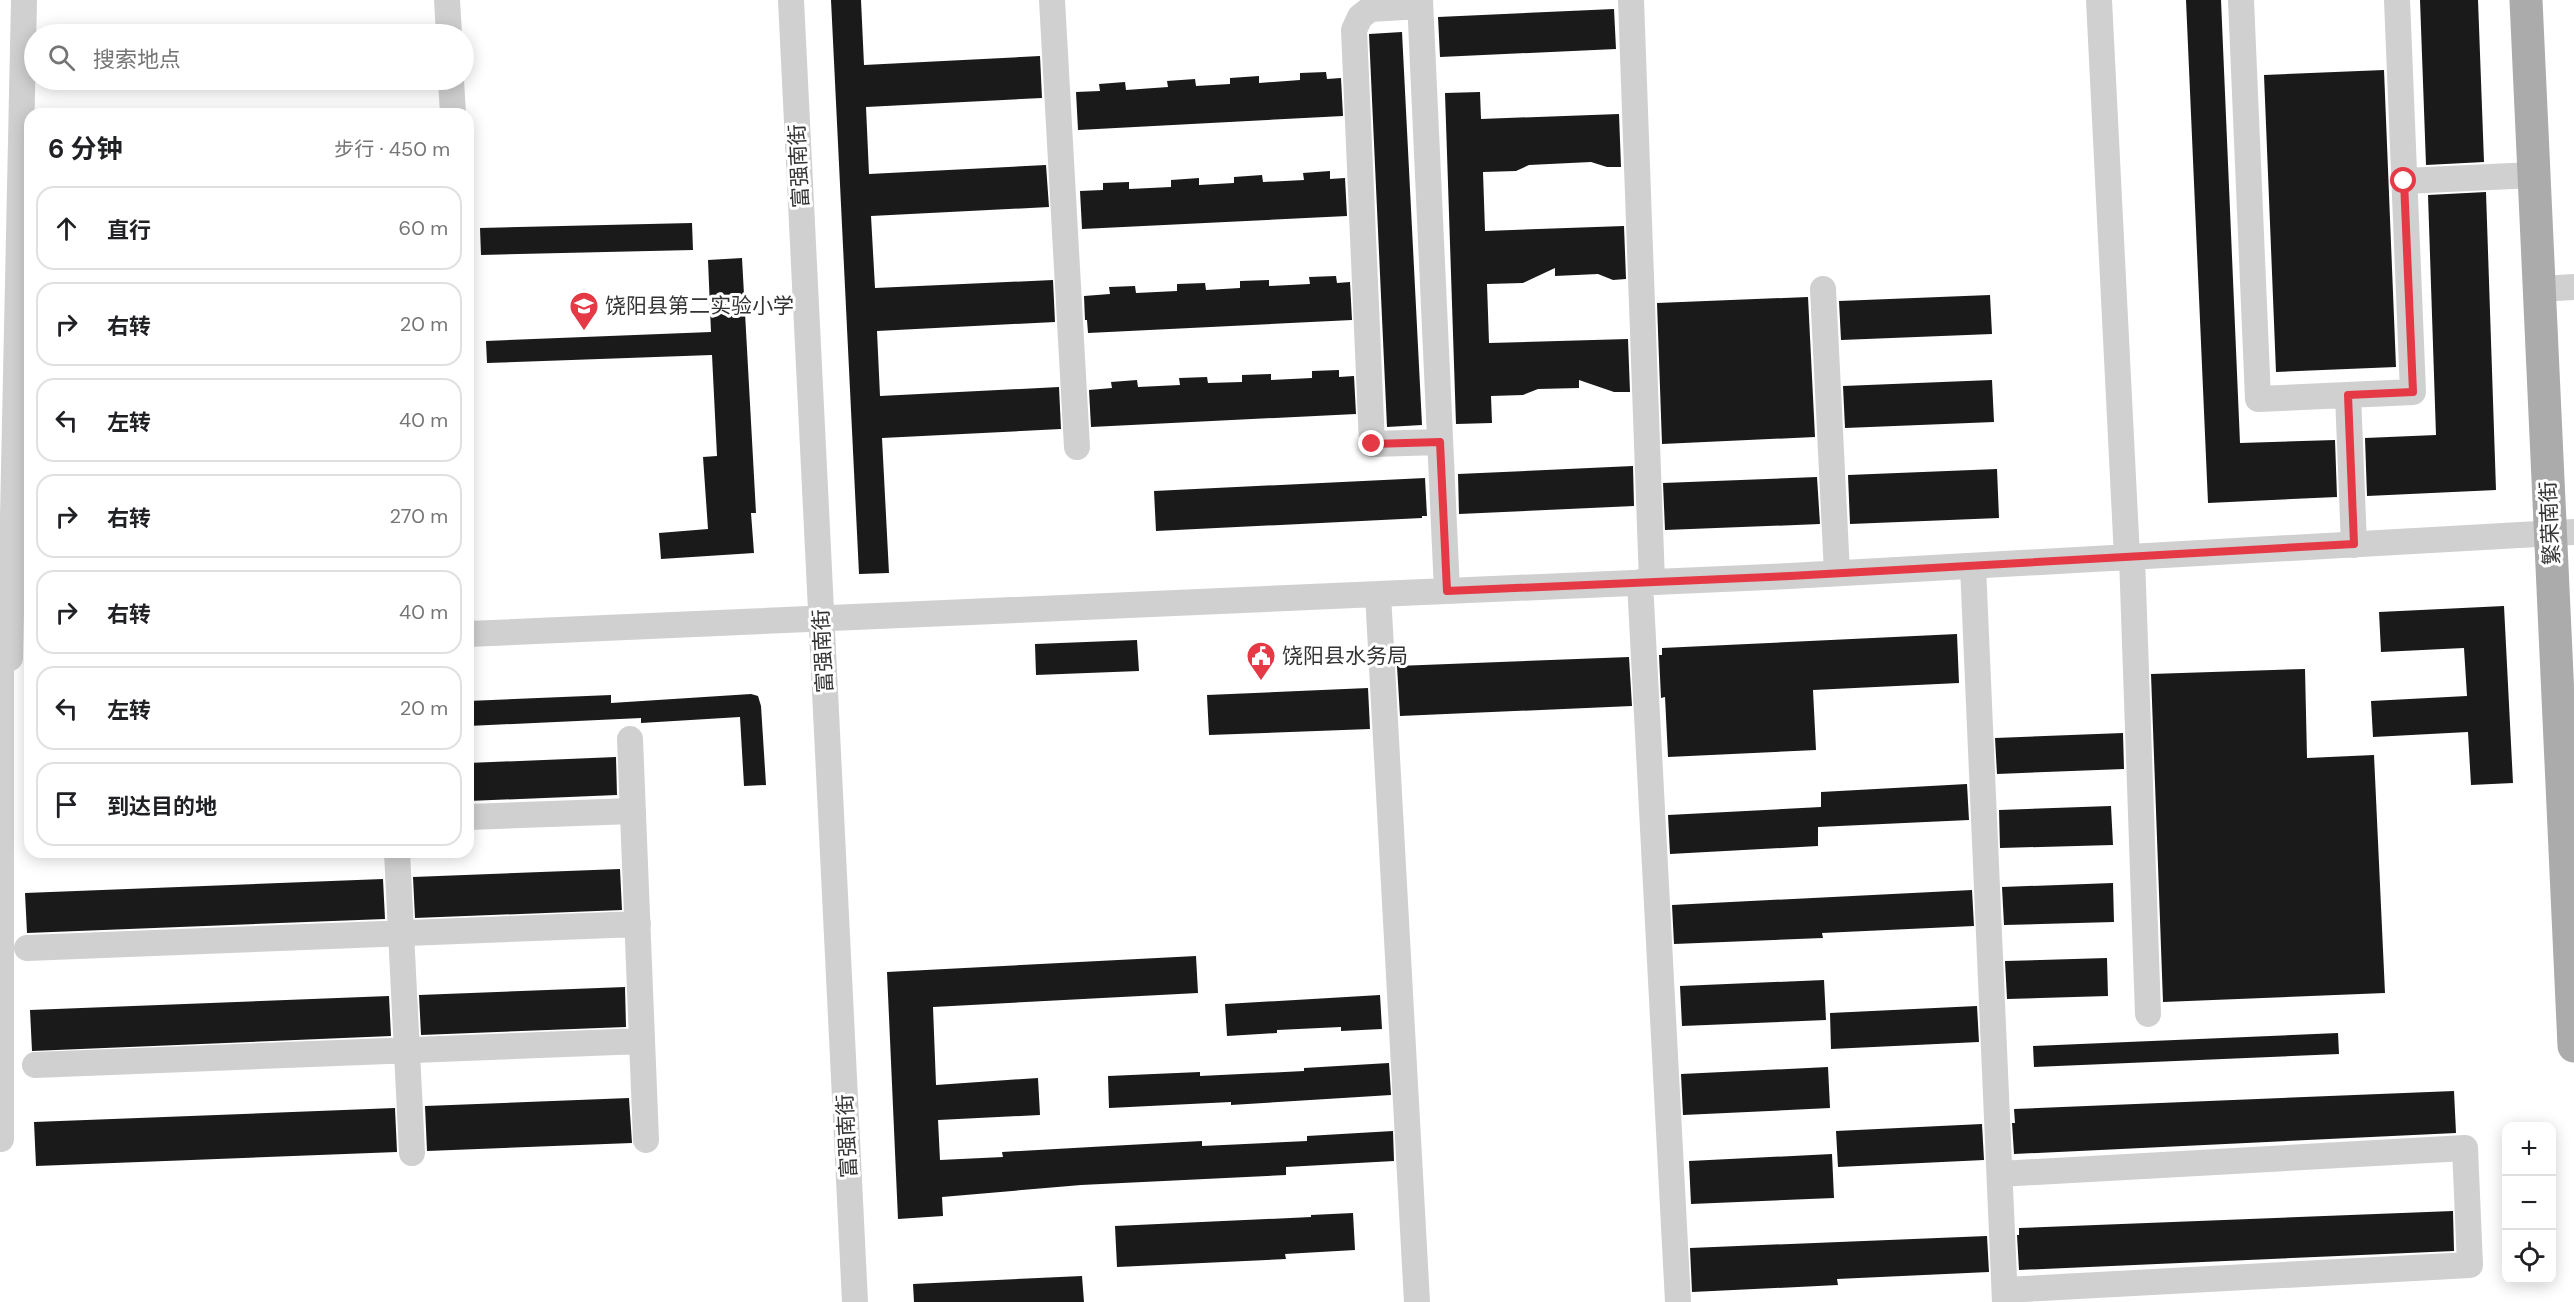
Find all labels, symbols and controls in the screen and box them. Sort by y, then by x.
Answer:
search box [24,24,474,90]
icon: search [45,41,78,74]
text: 搜索地点 [93,45,181,74]
street label: 富强南街 [783,123,815,209]
text: 6 分钟 [48,132,123,166]
text: 步行 · 450 m [334,136,450,162]
route start [2390,167,2416,193]
icon: ahead [50,212,83,245]
text: 60 m [399,215,448,241]
text: 直行 [107,216,151,245]
school or university icon: 饶阳县第二实验小学 [568,290,600,332]
place label: 饶阳县第二实验小学 [605,292,794,320]
icon: right [50,308,83,341]
text: 20 m [400,311,448,337]
text: 右转 [107,312,151,341]
icon: left [50,404,83,437]
text: 40 m [399,407,448,433]
text: 左转 [107,408,151,437]
route end [1358,430,1384,456]
street label: 繁荣南街 [2534,480,2566,566]
icon: right [50,500,83,533]
text: 270 m [390,503,448,529]
text: 右转 [107,504,151,533]
icon: right [50,596,83,629]
text: 40 m [399,599,448,625]
text: 右转 [107,600,151,629]
street label: 富强南街 [807,608,839,694]
public building icon: 饶阳县水务局 [1245,640,1277,682]
place label: 饶阳县水务局 [1282,642,1408,670]
icon: left [50,692,83,725]
text: 20 m [400,695,448,721]
text: 左转 [107,696,151,725]
icon: arrive [50,788,83,821]
text: 到达目的地 [107,792,217,821]
street label: 富强南街 [831,1093,863,1179]
map controls [2502,1122,2556,1284]
button: + [2502,1122,2556,1176]
button: − [2502,1176,2556,1230]
button: locate [2502,1230,2556,1284]

